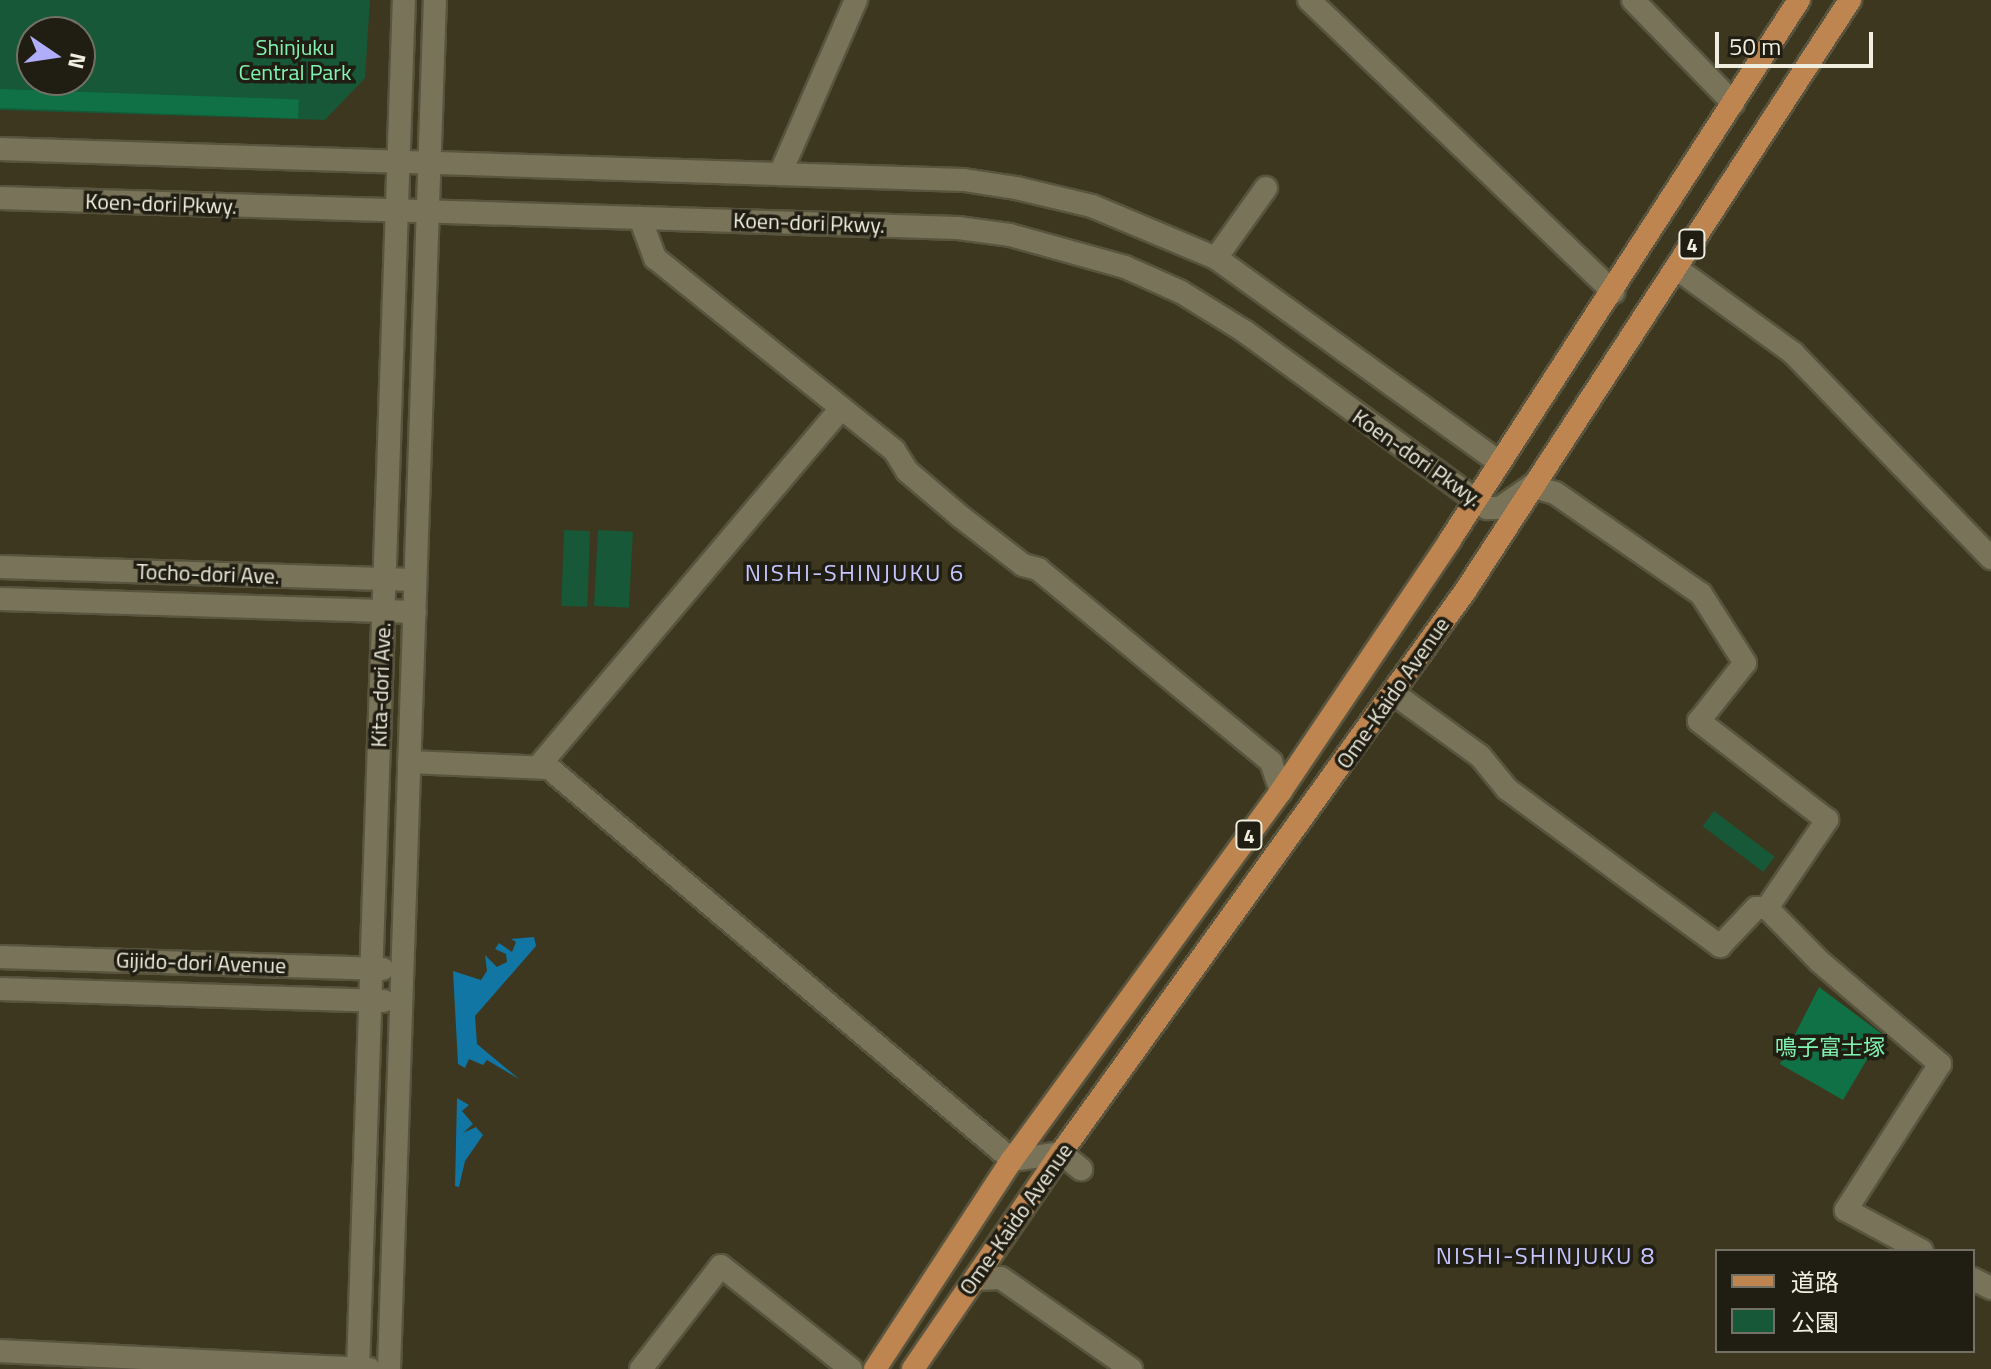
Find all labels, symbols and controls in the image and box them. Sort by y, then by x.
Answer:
north arrow [16,16,96,96]
scale bar [1719,16,1877,66]
text: 50 m [1729,28,1781,64]
park label: Shinjuku Central Park [239,34,351,86]
text: N [59,50,96,72]
street label: Koen-dori Pkwy. [85,188,237,220]
street label: Koen-dori Pkwy. [733,207,885,239]
road number: 4 [1678,228,1706,260]
street label: Koen-dori Pkwy. [1347,404,1487,512]
street label: Tocho-dori Ave. [136,558,280,590]
district label: NISHI-SHINJUKU 6 [745,559,965,587]
street label: Ome-Kaido Avenue [1331,612,1455,774]
street label: Kita-dori Ave. [366,622,396,748]
road number: 4 [1235,819,1263,851]
street label: Gijido-dori Avenue [115,947,287,979]
park label: 鳴子富士塚 [1775,1035,1885,1061]
street label: Ome-Kaido Avenue [954,1138,1078,1300]
district label: NISHI-SHINJUKU 8 [1436,1242,1656,1270]
legend [1715,1249,1975,1353]
text: 道路 [1791,1264,1839,1300]
text: 公園 [1791,1304,1839,1340]

